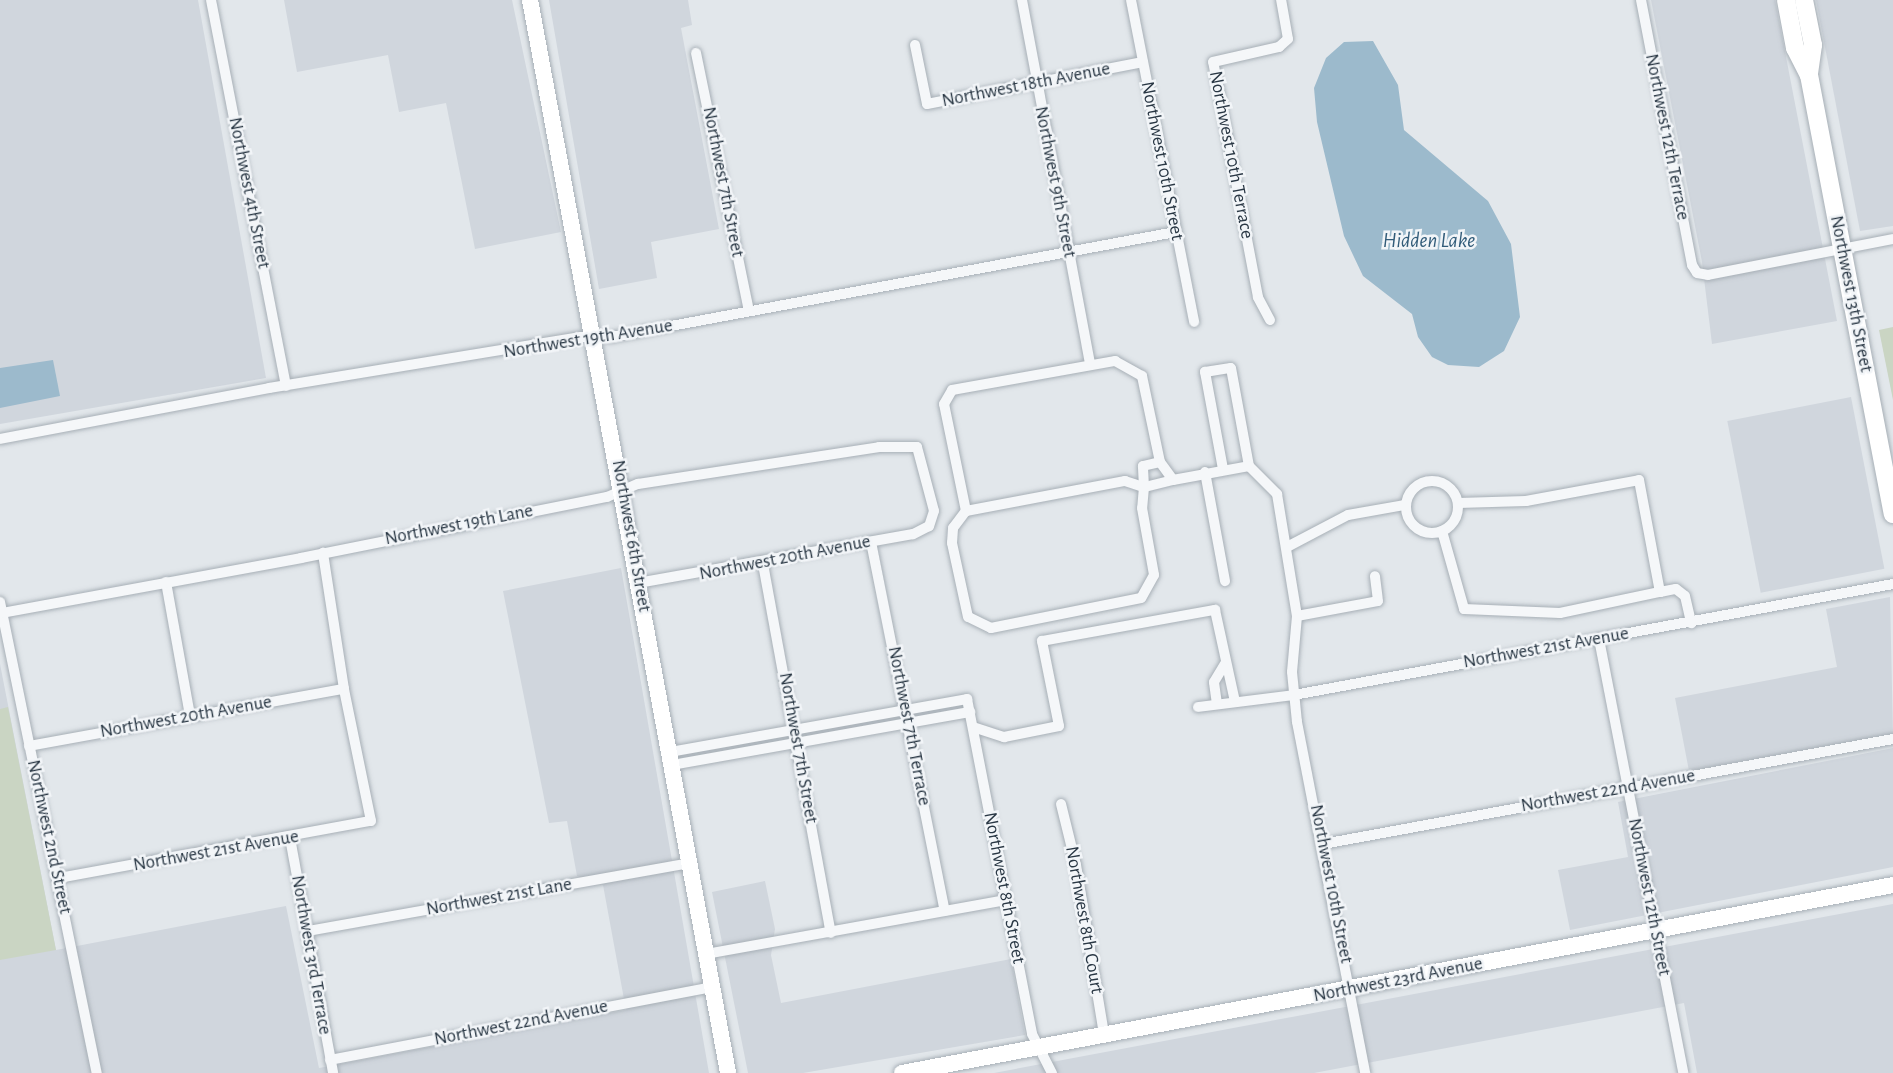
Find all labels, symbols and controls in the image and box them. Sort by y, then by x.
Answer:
street label: Northwest 12th Terrace [1640,52,1694,222]
street label: Northwest 18th Avenue [940,57,1112,113]
street label: Northwest 10th Terrace [1204,69,1258,241]
street label: Northwest 10th Street [1135,80,1189,242]
street label: Northwest 9th Street [1029,104,1081,260]
street label: Northwest 7th Street [697,105,749,259]
street label: Northwest 4th Street [223,115,275,271]
street label: Northwest 13th Street [1825,214,1877,374]
water label: Hidden Lake [1383,228,1475,254]
street label: Northwest 19th Avenue [502,314,674,364]
street label: Northwest 6th Street [606,458,656,614]
street label: Northwest 19th Lane [383,499,535,551]
street label: Northwest 20th Avenue [697,530,873,586]
street label: Northwest 21st Avenue [1461,622,1631,674]
street label: Northwest 7th Terrace [882,644,936,808]
street label: Northwest 7th Street [774,671,822,825]
street label: Northwest 20th Avenue [98,691,274,743]
street label: Northwest 2nd Street [22,758,76,916]
street label: Northwest 22nd Avenue [1519,764,1697,818]
street label: Northwest 10th Street [1304,803,1358,965]
street label: Northwest 8th Street [978,810,1030,966]
street label: Northwest 12th Street [1623,816,1675,978]
street label: Northwest 21st Avenue [131,825,301,877]
street label: Northwest 8th Court [1060,844,1108,996]
street label: Northwest 3rd Terrace [286,873,336,1037]
street label: Northwest 21st Lane [424,873,574,921]
street label: Northwest 23rd Avenue [1311,952,1485,1008]
street label: Northwest 22nd Avenue [432,995,610,1051]

